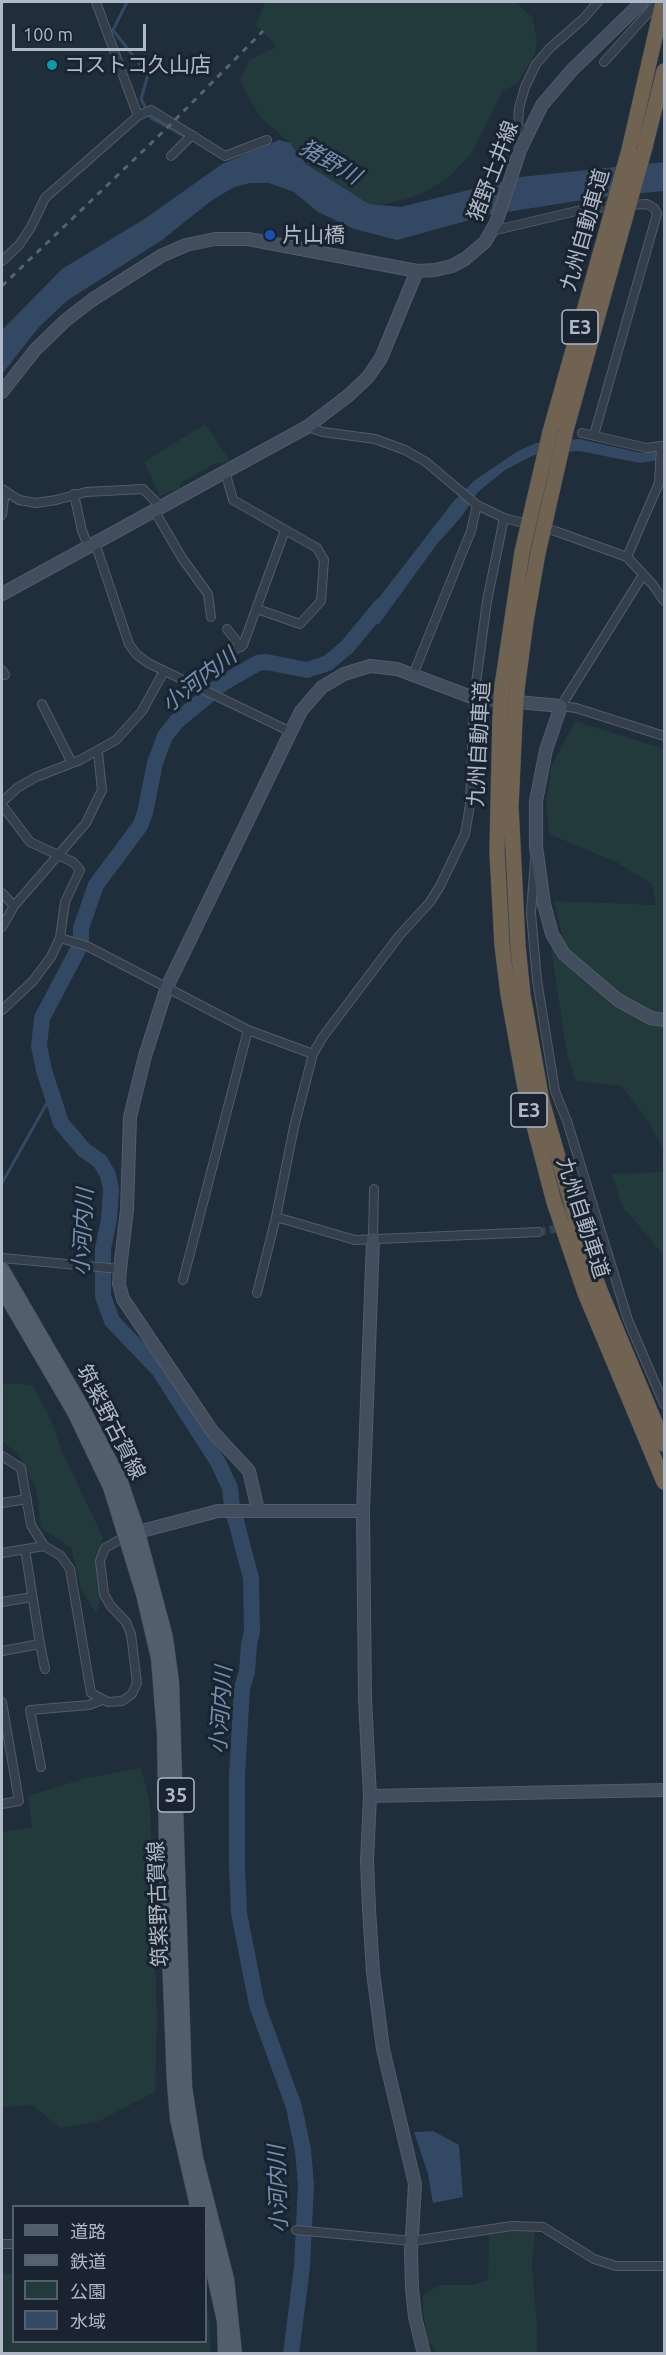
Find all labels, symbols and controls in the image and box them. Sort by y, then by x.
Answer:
scale bar [15,12,148,50]
text: 100 m [23,24,73,44]
place label: コストコ久山店 [64,52,211,78]
marker: コストコ久山店 [45,58,59,72]
street label: 猪野土井線 [462,117,524,225]
water label: 猪野川 [295,134,365,190]
street label: 九州自動車道 [556,166,614,294]
place label: 片山橋 [282,222,345,248]
marker: 片山橋 [263,228,277,242]
road number: E3 [562,310,598,344]
water label: 小河内川 [156,643,242,717]
street label: 九州自動車道 [463,680,495,808]
road number: E3 [511,1093,547,1127]
street label: 九州自動車道 [552,1154,614,1282]
water label: 小河内川 [68,1187,98,1277]
street label: 筑紫野古賀線 [71,1360,151,1484]
water label: 小河内川 [205,1665,237,1755]
road number: 35 [158,1778,194,1812]
street label: 筑紫野古賀線 [143,1841,173,1967]
water label: 小河内川 [263,2145,293,2233]
legend [12,2205,207,2343]
text: 道路 [70,2221,106,2241]
text: 鉄道 [70,2251,106,2271]
text: 公園 [70,2281,106,2301]
text: 水域 [70,2311,106,2331]

